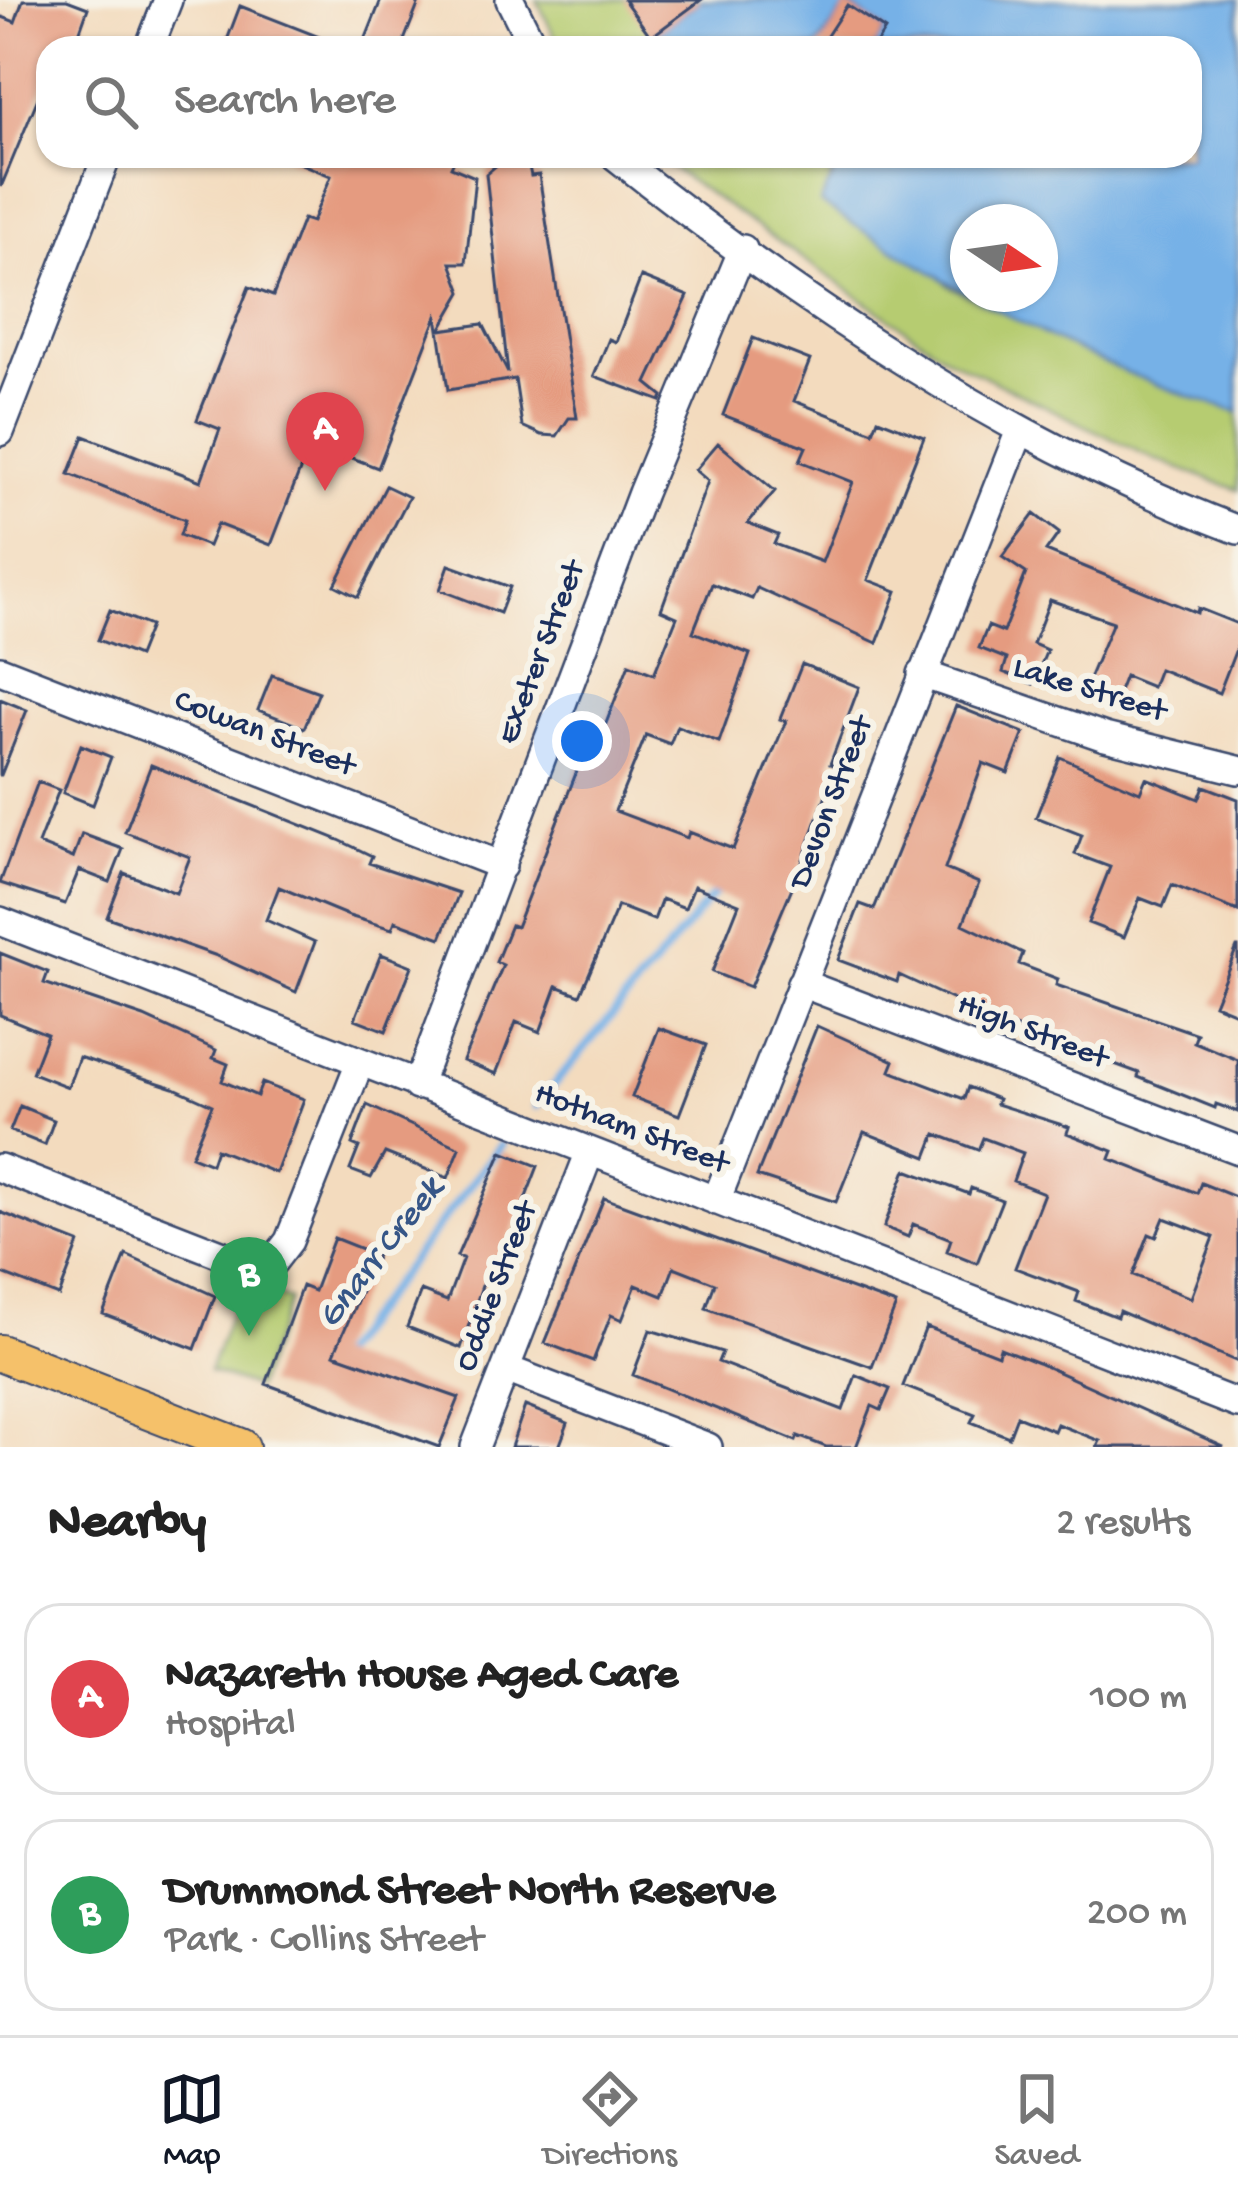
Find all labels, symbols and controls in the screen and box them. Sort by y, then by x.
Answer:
search box [36,36,1202,168]
icon: search [78,69,144,135]
text: Search here [174,76,396,129]
north arrow [950,204,1058,312]
pin: A [286,392,364,491]
street label: Exeter Street [491,554,596,750]
street label: Lake Street [1008,650,1172,733]
street label: Cowan Street [168,683,362,788]
street label: Devon Street [782,709,884,897]
your location [552,711,612,771]
street label: High Street [951,987,1115,1080]
street label: Hotham Street [529,1076,736,1185]
water label: Gnarr Creek [310,1168,456,1338]
street label: Oddie Street [448,1194,549,1377]
pin: B [210,1237,288,1336]
text: Nearby [48,1495,206,1555]
text: 2 results [1056,1502,1190,1548]
text: Nazareth House Aged Care [165,1650,678,1703]
text: A [78,1676,102,1722]
text: 100 m [1090,1676,1187,1722]
text: Hospital [165,1703,296,1749]
text: Drummond Street North Reserve [165,1866,775,1919]
text: B [80,1892,100,1938]
text: 200 m [1087,1892,1187,1938]
text: Park · Collins Street [165,1919,483,1965]
tab: Map [159,2066,225,2176]
tab: Directions [543,2066,677,2176]
tab: Saved [995,2066,1079,2176]

